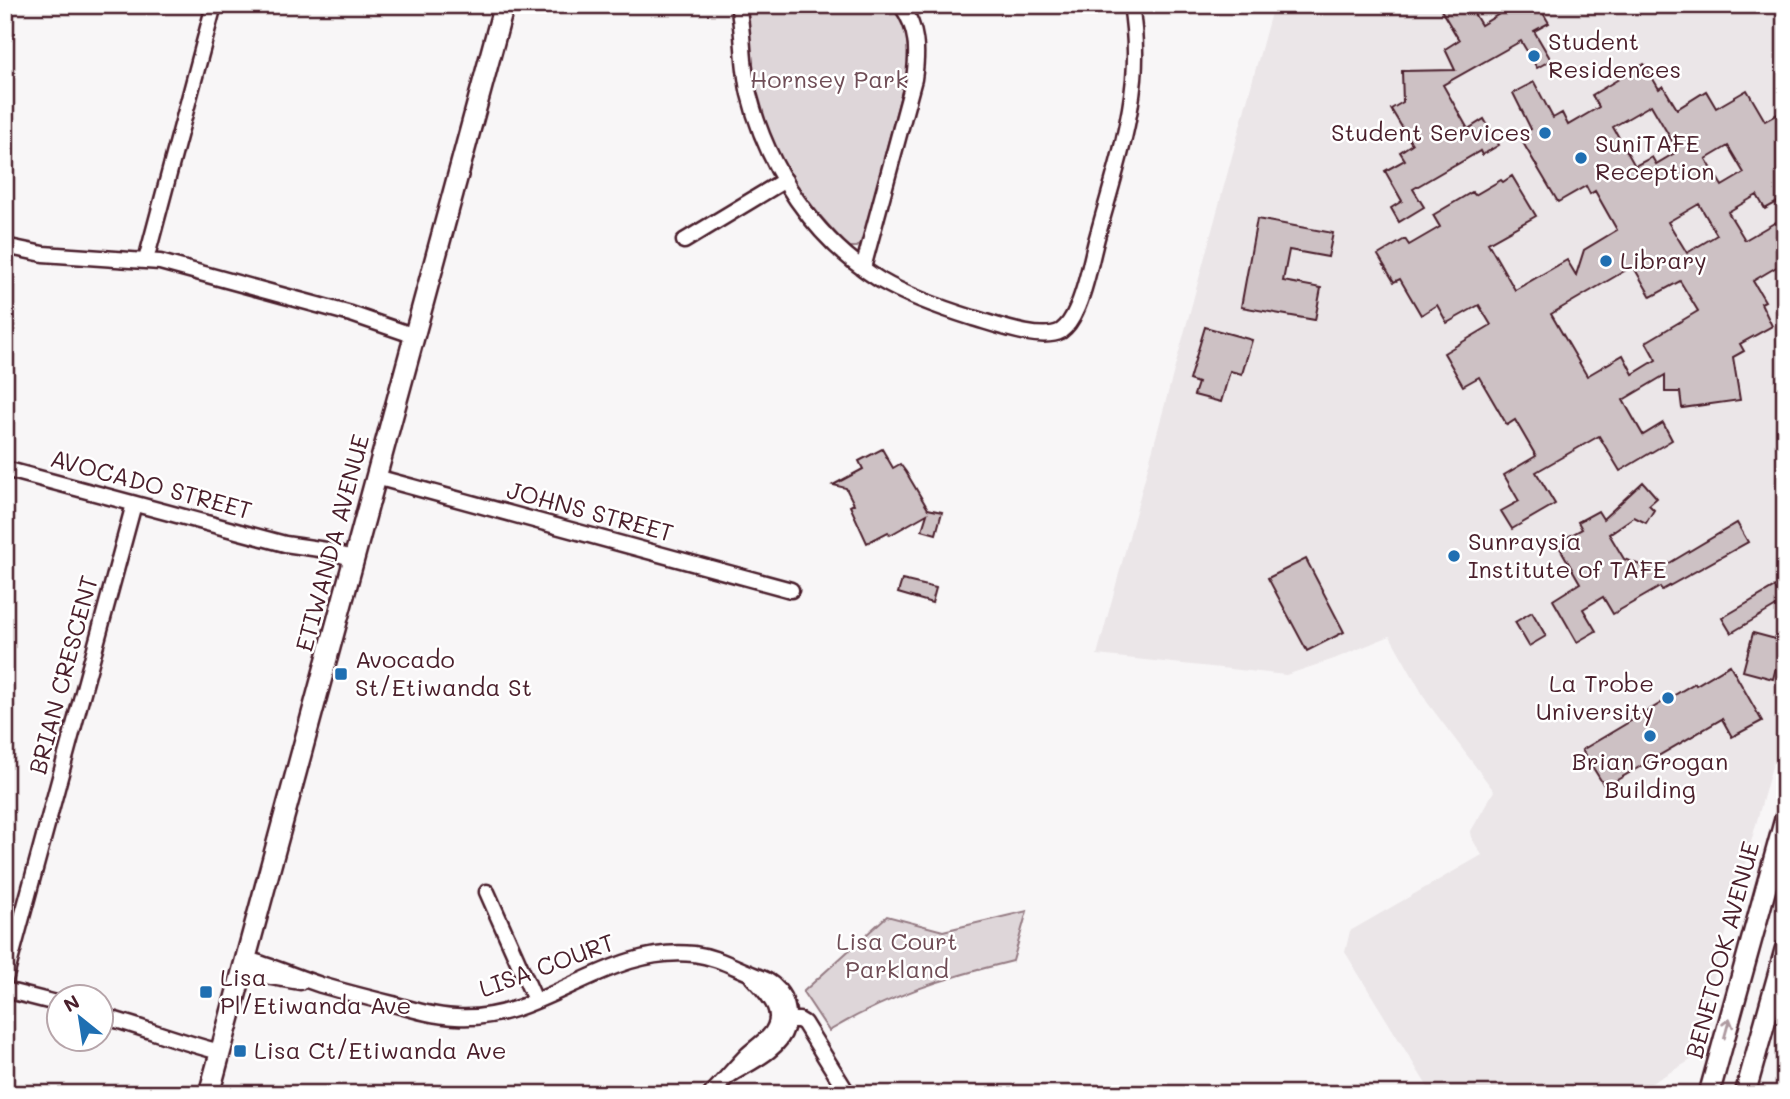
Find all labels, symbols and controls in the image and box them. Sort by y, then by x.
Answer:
place label: Student Residences [1548,25,1681,84]
marker: Student Residences [1526,48,1542,64]
park label: Hornsey Park [750,63,908,94]
place label: Student Services [1331,116,1531,147]
marker: Student Services [1537,125,1553,141]
place label: SuniTAFE Reception [1595,127,1714,186]
marker: SuniTAFE Reception [1573,150,1589,166]
place label: Library [1620,244,1707,275]
marker: Library [1598,253,1614,269]
street label: ETIWANDA AVENUE [288,431,375,655]
street label: AVOCADO STREET [47,442,256,525]
street label: JOHNS STREET [504,473,677,548]
place label: Sunraysia Institute of TAFE [1468,525,1667,584]
marker: Sunraysia Institute of TAFE [1446,548,1462,564]
street label: BRIAN CRESCENT [21,572,104,777]
place label: Avocado St/Etiwanda St [355,643,532,702]
marker: Avocado St/Etiwanda St [333,666,349,682]
place label: La Trobe University [1536,667,1654,726]
marker: La Trobe University [1660,690,1676,706]
marker: Brian Grogan Building [1642,728,1658,744]
place label: Brian Grogan Building [1572,745,1728,804]
street label: BENETOOK AVENUE [1678,838,1765,1062]
park label: Lisa Court Parkland [836,925,958,984]
street label: LISA COURT [475,926,618,1003]
place label: Lisa Pl/Etiwanda Ave [220,961,411,1020]
north arrow [46,984,116,1054]
marker: Lisa Pl/Etiwanda Ave [198,984,214,1000]
text: N [59,988,84,1017]
one-way arrow [1722,1017,1735,1039]
place label: Lisa Ct/Etiwanda Ave [254,1034,507,1065]
marker: Lisa Ct/Etiwanda Ave [232,1043,248,1059]

